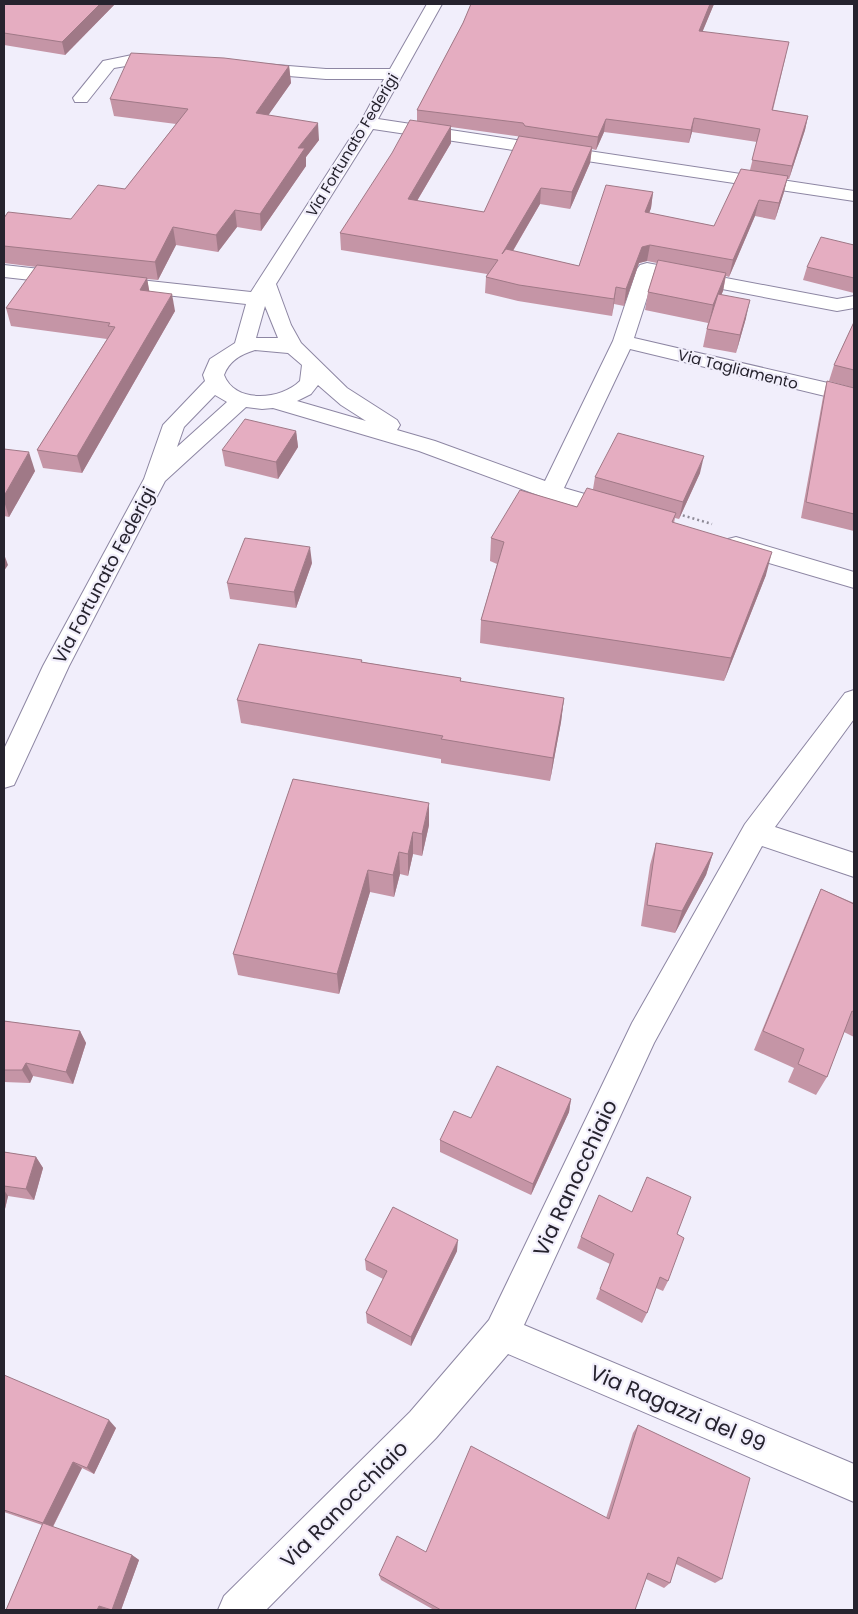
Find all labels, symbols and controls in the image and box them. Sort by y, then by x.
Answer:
street label: Via Fortunato Federigi [301,69,403,221]
street label: Via Tagliamento [676,344,800,394]
street label: Via Fortunato Federigi [47,482,161,668]
street label: Via Ranocchiaio [526,1095,624,1261]
street label: Via Ragazzi del 99 [585,1358,771,1458]
street label: Via Ranocchiaio [274,1434,414,1574]

